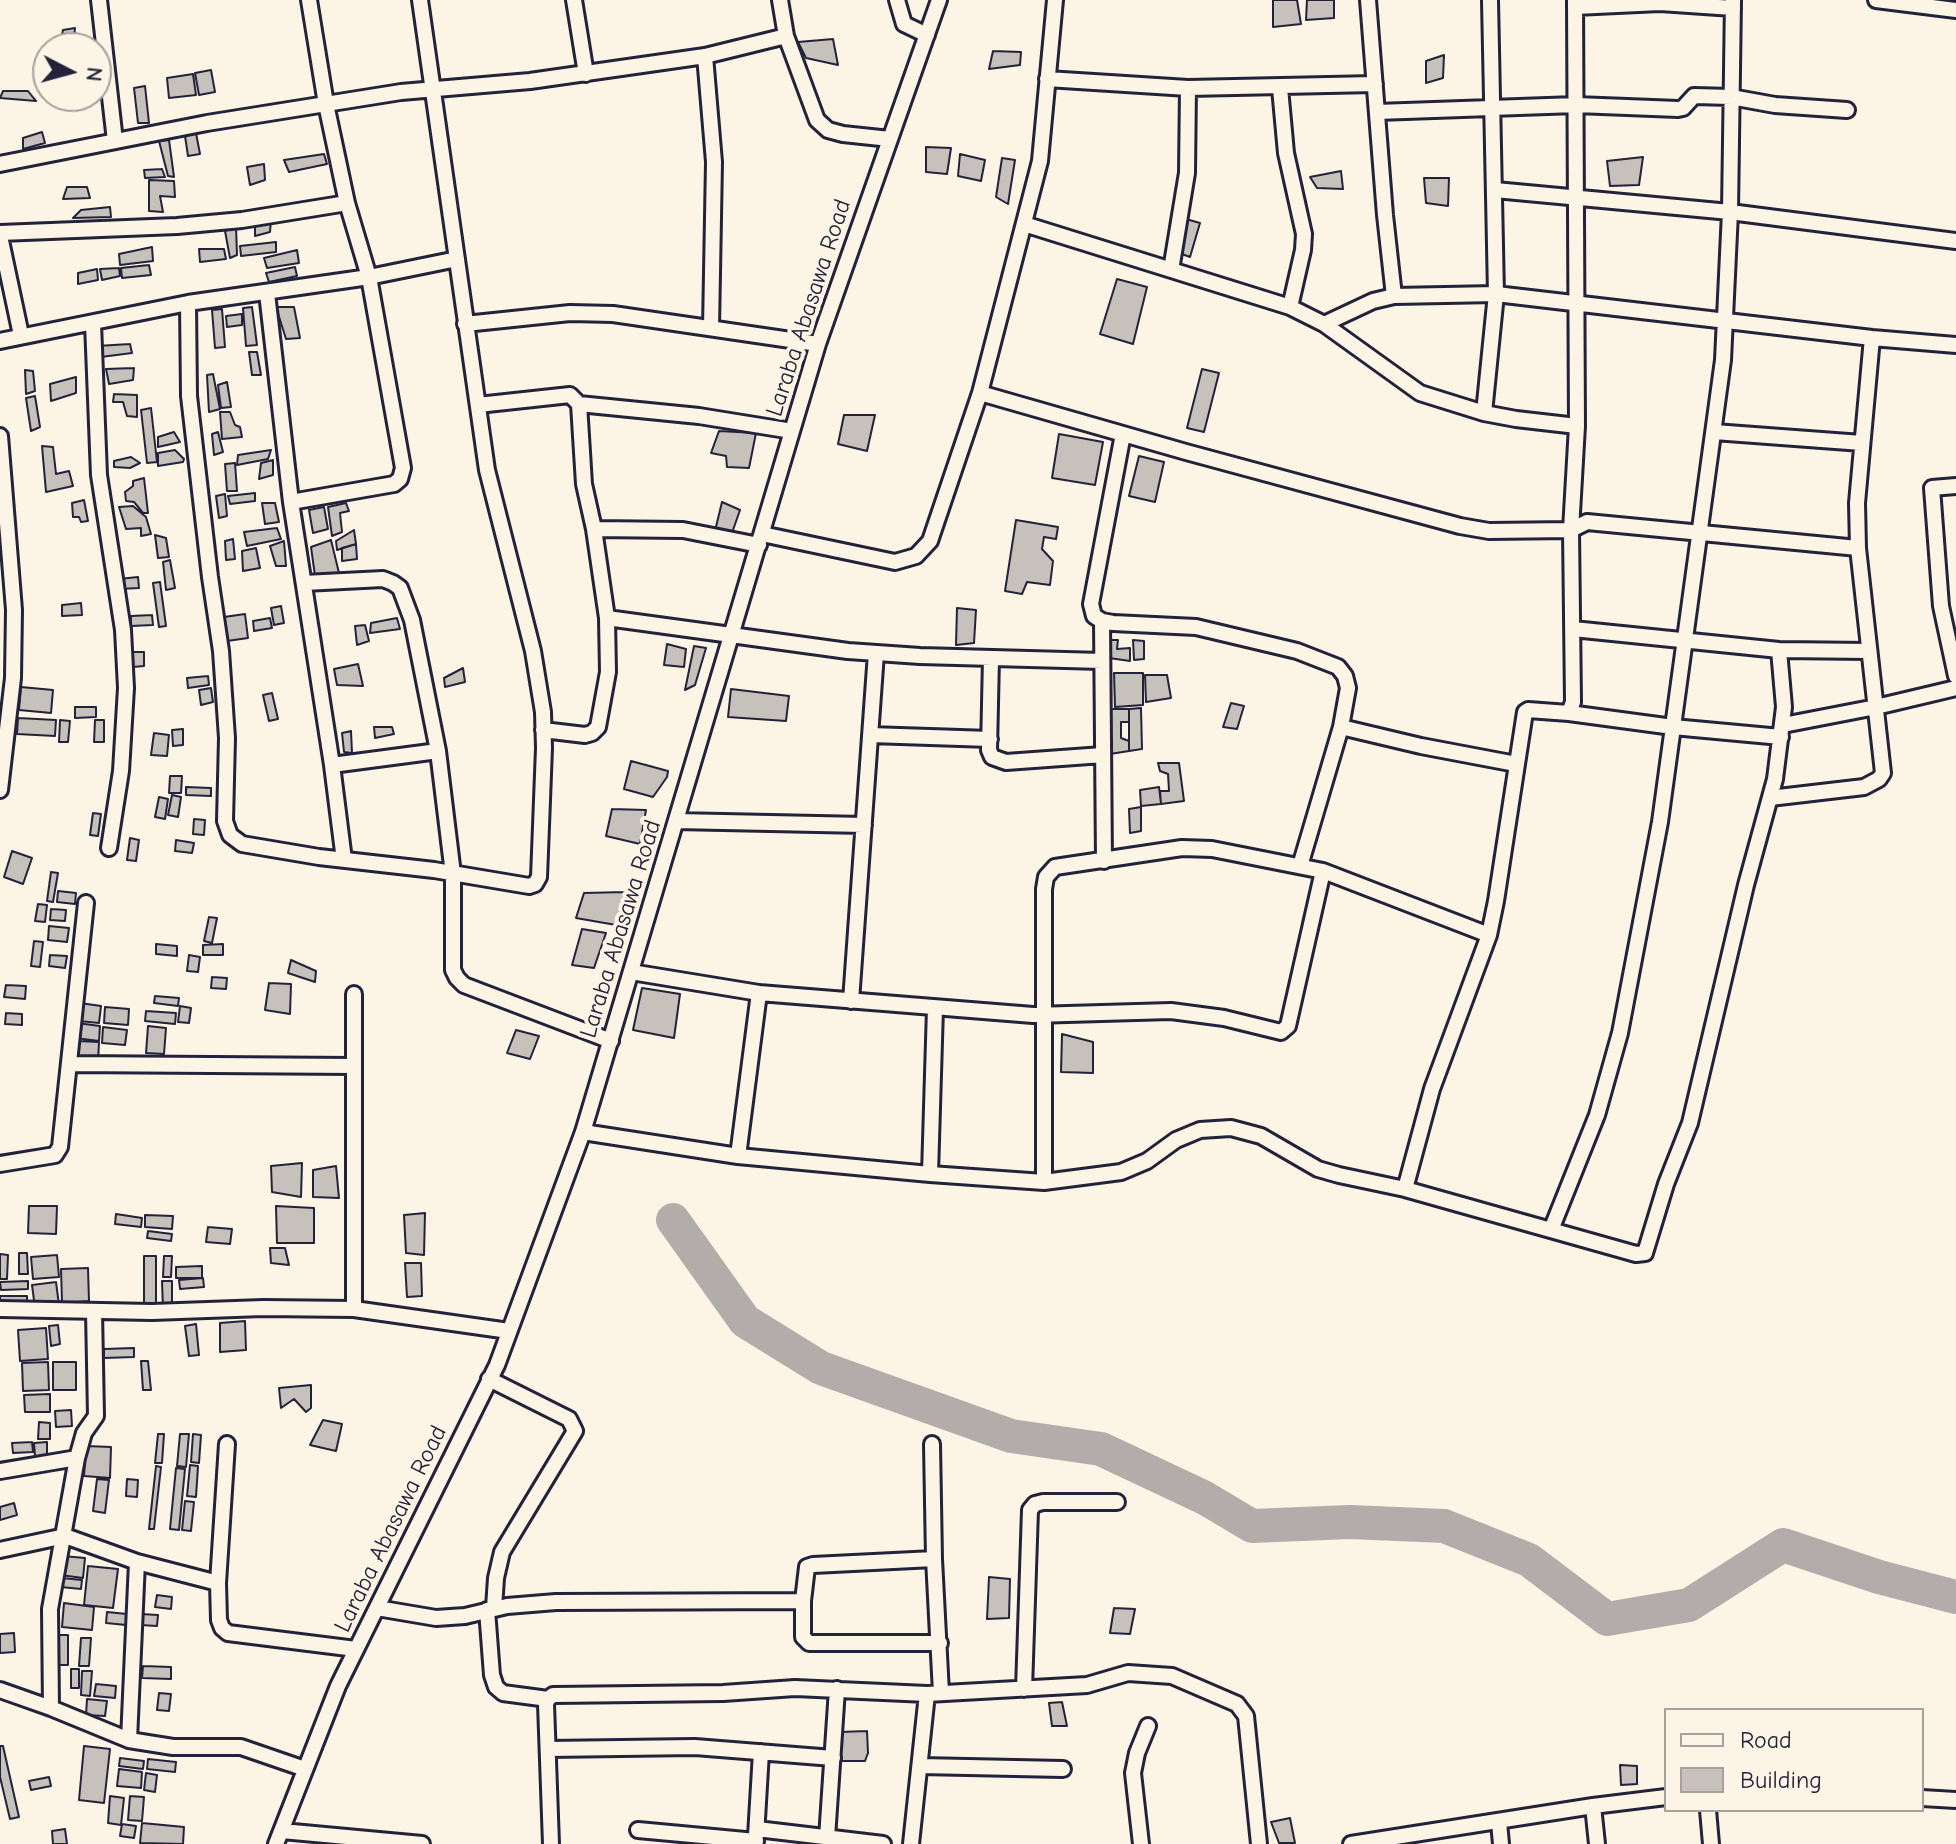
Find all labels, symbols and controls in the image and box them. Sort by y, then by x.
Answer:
north arrow [32,32,112,112]
text: N [80,66,108,83]
street label: Laraba Abasawa Road [760,196,858,420]
street label: Laraba Abasawa Road [574,817,668,1041]
street label: Laraba Abasawa Road [328,1421,454,1637]
legend [1664,1708,1924,1812]
text: Road [1740,1726,1792,1754]
text: Building [1740,1766,1822,1794]

